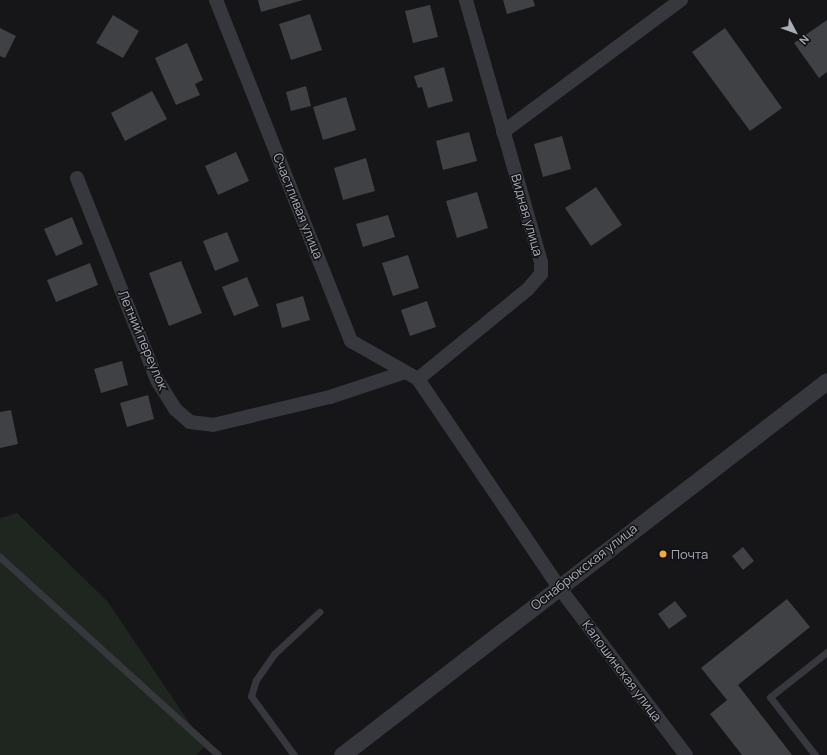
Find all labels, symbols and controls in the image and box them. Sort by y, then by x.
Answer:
north arrow [775,12,815,52]
text: N [796,32,813,48]
street label: Счастливая улица [270,151,326,261]
street label: Видная улица [508,172,546,258]
street label: Летний переулок [115,288,171,392]
street label: Оснабрюкская улица [528,521,640,613]
place label: Почта [671,546,708,562]
marker: Почта [658,549,668,559]
street label: Калошинская улица [579,617,665,725]

